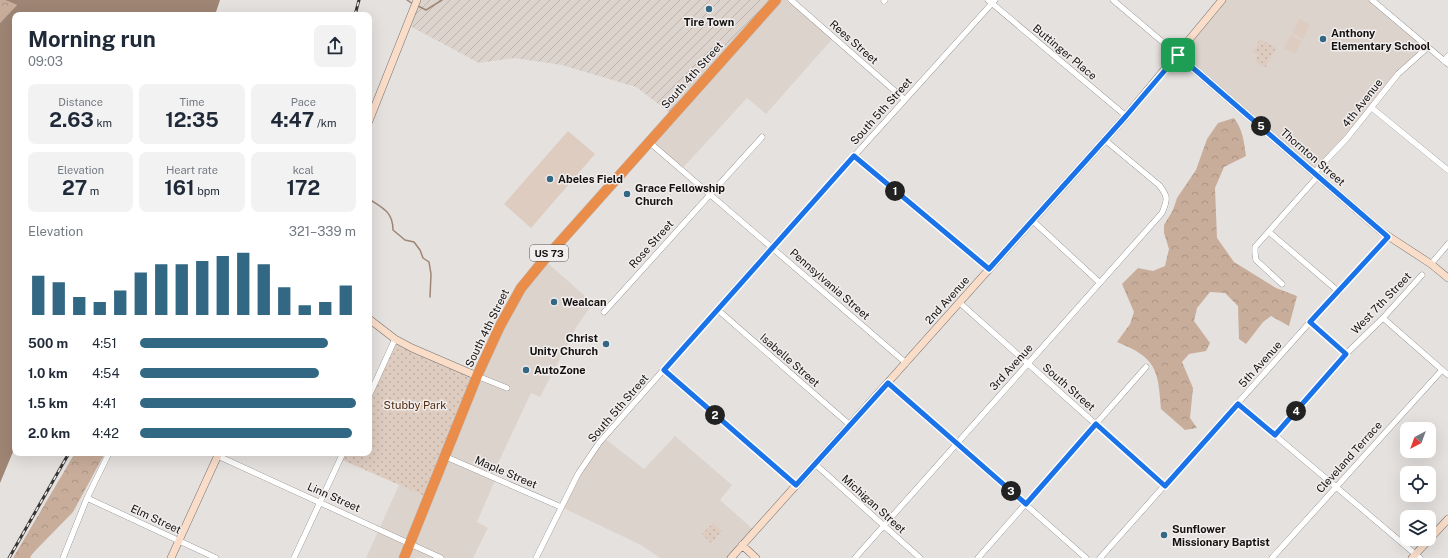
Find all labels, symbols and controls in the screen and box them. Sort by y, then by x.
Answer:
marker: Tire Town [704,4,714,14]
place label: Tire Town [684,16,734,28]
street label: Rees Street [827,18,881,66]
street label: Buttinger Place [1031,22,1099,82]
button: share [314,25,356,67]
text: Morning run [28,26,156,52]
place label: Anthony Elementary School [1331,27,1431,52]
marker: Anthony Elementary School [1318,34,1328,44]
pin [1161,38,1195,72]
street label: South 4th Street [659,39,725,111]
icon: arrive [1167,44,1189,66]
text: 09:03 [28,54,63,69]
street label: South 5th Street [848,75,914,147]
street label: 4th Avenue [1339,76,1385,130]
text: Distance [58,96,103,108]
text: Time [179,96,205,108]
text: Pace [291,96,316,108]
text: 2.63 [49,108,94,132]
text: 12:35 [165,108,219,132]
text: 4:47 [270,108,314,132]
pin: 5 [1251,116,1271,136]
text: km [94,117,112,129]
text: /km [314,117,336,129]
text: 5 [1257,120,1265,132]
street label: Thornton Street [1278,126,1348,188]
text: Elevation [57,164,104,176]
text: Heart rate [166,164,218,176]
text: kcal [293,164,314,176]
place label: Abeles Field [558,173,623,185]
marker: Abeles Field [545,174,555,184]
text: 27 [62,176,87,200]
text: 161 [164,176,195,200]
text: 172 [286,176,320,200]
pin: 1 [885,181,905,201]
place label: Grace Fellowship Church [635,182,725,207]
text: m [87,185,99,197]
text: bpm [195,185,220,197]
text: 1 [893,185,897,197]
marker: Grace Fellowship Church [622,189,632,199]
street label: Rose Street [626,218,676,270]
text: Elevation [28,224,83,239]
text: 321–339 m [289,224,356,239]
road number: US 73 [530,245,568,261]
street label: Pennsylvania Street [788,246,872,322]
street label: West 7th Street [1349,270,1413,336]
street label: 2nd Avenue [922,274,972,326]
street label: South 4th Street [463,287,511,369]
place label: Wealcan [562,296,607,308]
marker: Wealcan [549,297,559,307]
street label: Isabelle Street [758,331,822,389]
place label: Christ Unity Church [529,332,598,357]
text: 500 m [28,336,68,351]
text: 4:51 [92,336,117,351]
street label: 5th Avenue [1236,338,1284,390]
marker: Christ Unity Church [601,339,611,349]
street label: 3rd Avenue [987,341,1035,393]
street label: South Street [1040,361,1098,413]
place label: AutoZone [534,364,586,376]
marker: AutoZone [521,365,531,375]
text: 1.0 km [28,366,68,381]
text: 4:54 [92,366,120,381]
street label: South 5th Street [585,372,651,444]
text: 1.5 km [28,396,68,411]
text: 4:41 [92,396,116,411]
park label: Stubby Park [384,399,446,411]
pin: 4 [1286,401,1306,421]
pin: 2 [705,405,725,425]
text: 4 [1292,405,1300,417]
text: 2 [712,409,719,421]
street label: Cleveland Terrace [1314,419,1384,495]
north arrow [1400,422,1436,458]
map controls [1400,422,1436,546]
text: 2.0 km [28,426,70,441]
text: 4:42 [92,426,119,441]
street label: Maple Street [473,454,539,490]
button: locate [1400,466,1436,502]
street label: Michigan Street [840,472,908,536]
street label: Linn Street [306,480,362,514]
pin: 3 [1001,481,1021,501]
text: 3 [1007,485,1015,497]
street label: Elm Street [129,502,183,536]
button: layers [1400,510,1436,546]
place label: Sunflower Missionary Baptist [1172,523,1270,548]
marker: Sunflower Missionary Baptist [1159,530,1169,540]

